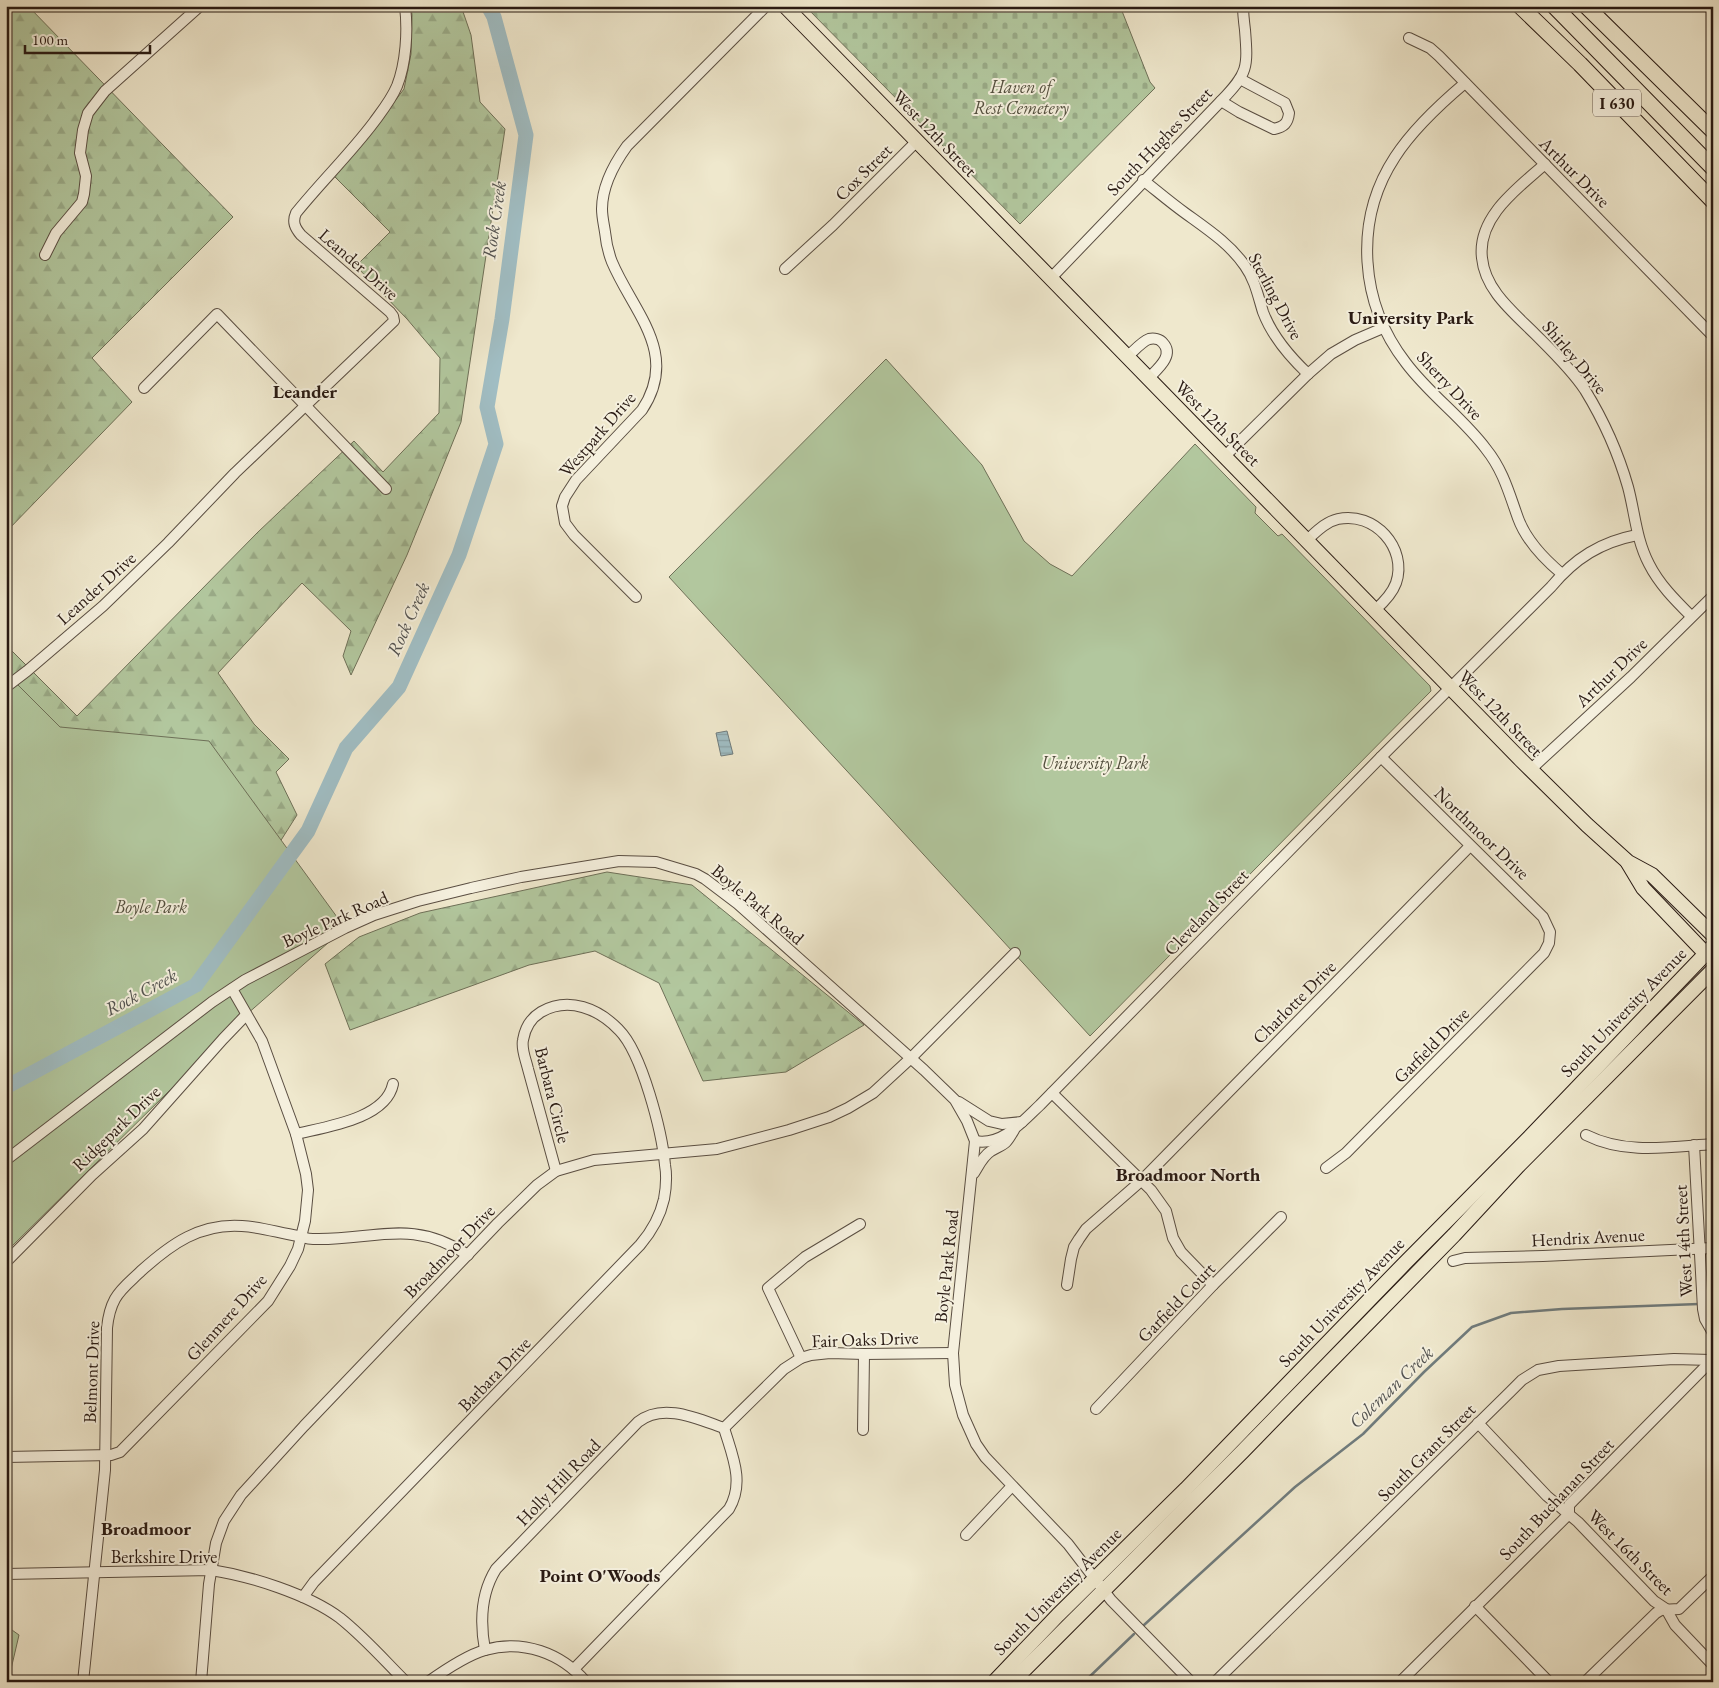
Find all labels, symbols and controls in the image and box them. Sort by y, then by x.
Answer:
scale bar [25,22,150,54]
text: 100 m [32,30,69,49]
park label: Haven of Rest Cemetery [973,75,1070,120]
street label: South Hughes Street [1101,82,1217,200]
street label: West 12th Street [888,85,982,182]
road number: I 630 [1593,90,1641,116]
street label: Arthur Drive [1534,131,1615,212]
street label: Cox Street [829,138,897,206]
water label: Rock Creek [476,179,512,261]
street label: Leander Drive [314,223,404,305]
street label: Sterling Drive [1244,249,1308,343]
district label: University Park [1348,305,1474,330]
street label: Shirley Drive [1537,315,1613,399]
street label: Sherry Drive [1412,345,1488,425]
street label: West 12th Street [1170,375,1266,471]
district label: Leander [273,379,337,404]
street label: Westpark Drive [554,387,640,481]
street label: Leander Drive [52,547,140,629]
water label: Rock Creek [381,578,436,660]
street label: Arthur Drive [1570,632,1652,713]
street label: West 12th Street [1454,665,1548,762]
park label: University Park [1042,751,1149,775]
street label: Northmoor Drive [1429,782,1535,884]
street label: Boyle Park Road [707,859,810,950]
street label: Cleveland Street [1159,864,1253,960]
street label: Boyle Park Road [278,885,392,953]
park label: Boyle Park [114,895,187,919]
street label: South University Avenue [1555,942,1691,1082]
street label: Charlotte Drive [1247,955,1341,1049]
water label: Rock Creek [100,962,182,1021]
street label: Garfield Drive [1388,1002,1474,1088]
street label: Barbara Circle [530,1044,576,1146]
street label: Ridgepark Drive [67,1080,165,1176]
district label: Broadmoor North [1116,1162,1261,1187]
street label: West 14th Street [1669,1184,1697,1298]
street label: Broadmoor Drive [399,1199,499,1303]
street label: Boyle Park Road [929,1207,963,1324]
street label: Hendrix Avenue [1531,1223,1645,1251]
street label: South University Avenue [1273,1232,1409,1372]
street label: Garfield Court [1132,1257,1220,1347]
street label: Glenmere Drive [181,1268,271,1366]
street label: Belmont Drive [78,1321,104,1423]
street label: Fair Oaks Drive [811,1326,919,1352]
street label: Barbara Drive [453,1332,535,1416]
water label: Coleman Creek [1343,1340,1439,1434]
street label: South Grant Street [1372,1398,1480,1506]
street label: Holly Hill Road [511,1433,606,1530]
street label: South Buchanan Street [1494,1433,1619,1565]
street label: West 16th Street [1583,1504,1679,1600]
district label: Broadmoor [101,1516,191,1541]
street label: South University Avenue [988,1522,1126,1660]
street label: Berkshire Drive [111,1545,217,1568]
district label: Point O'Woods [540,1563,661,1588]

